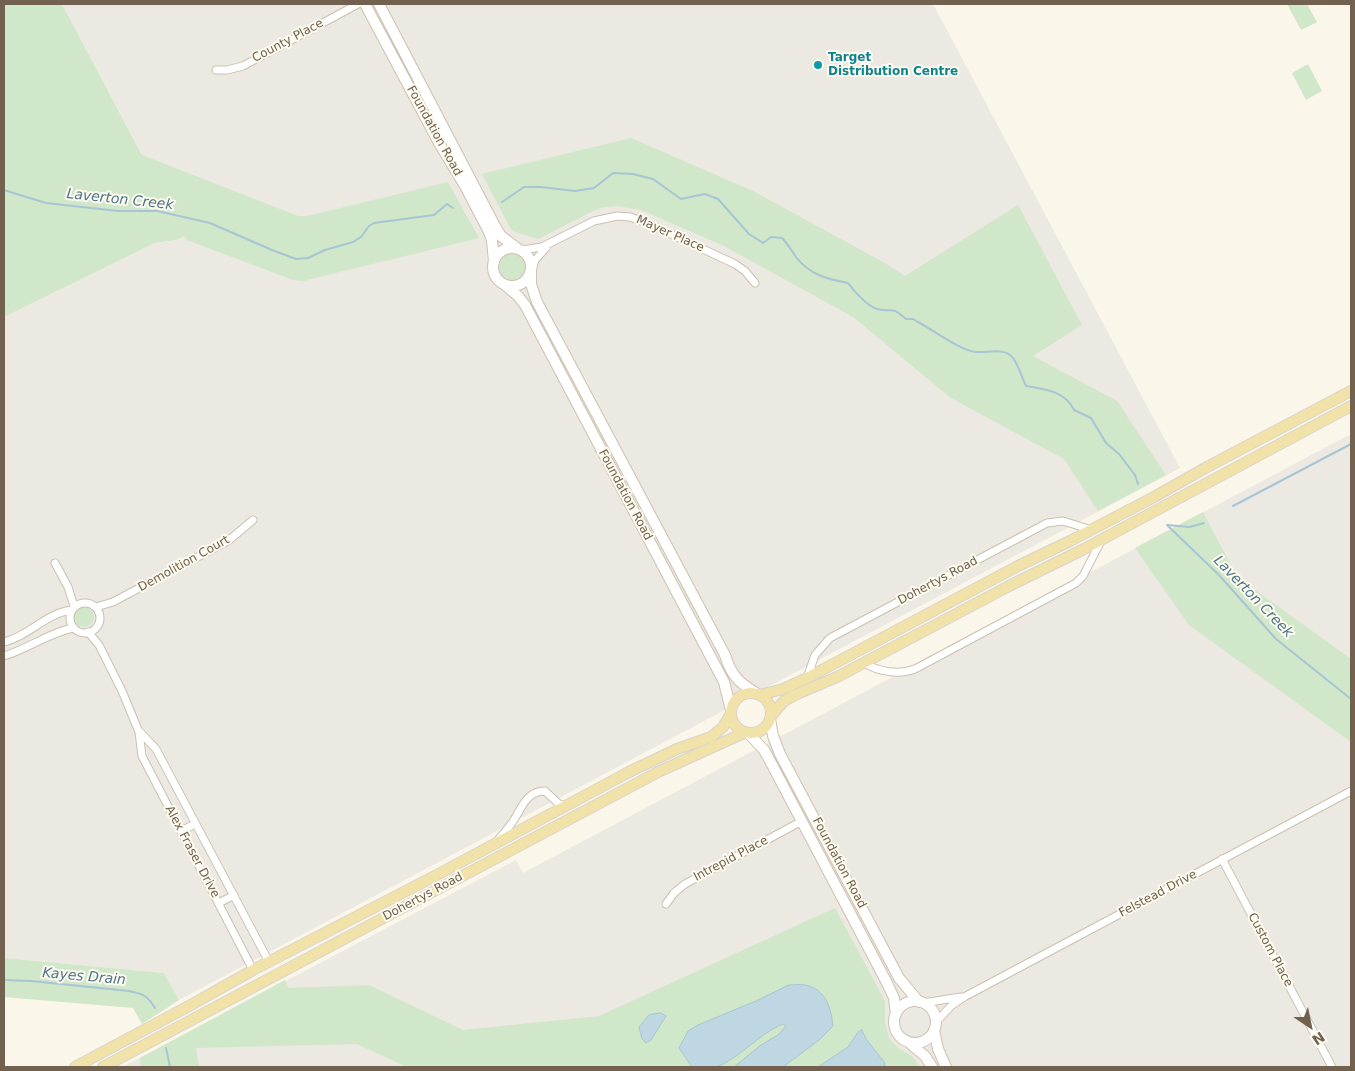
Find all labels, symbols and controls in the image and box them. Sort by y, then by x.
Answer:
street label: County Place [250,16,326,66]
place label: Target Distribution Centre [828,51,958,79]
marker: Target Distribution Centre [812,59,824,71]
street label: Foundation Road [403,83,465,179]
water label: Laverton Creek [66,186,174,214]
street label: Mayer Place [634,213,706,255]
street label: Foundation Road [595,447,655,543]
street label: Demolition Court [136,533,232,595]
water label: Laverton Creek [1210,553,1296,641]
street label: Dohertys Road [896,554,980,608]
street label: Alex Fraser Drive [162,803,222,901]
street label: Foundation Road [809,815,869,911]
street label: Intrepid Place [691,833,771,885]
street label: Felstead Drive [1117,867,1199,921]
street label: Dohertys Road [381,870,465,924]
street label: Custom Place [1244,911,1296,989]
water label: Kayes Drain [42,965,126,989]
north arrow [1285,1001,1335,1051]
text: N [1309,1029,1328,1048]

